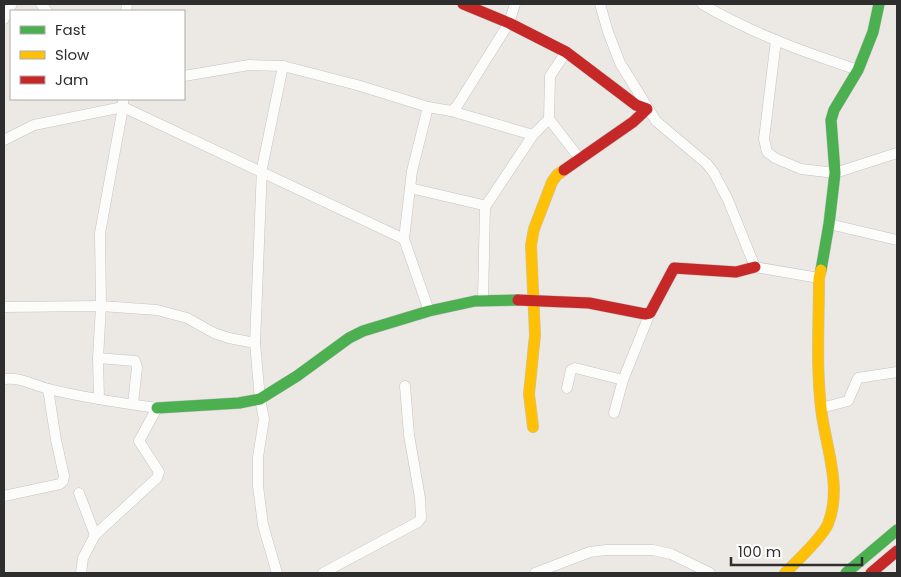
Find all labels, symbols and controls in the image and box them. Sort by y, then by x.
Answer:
legend [10,10,185,100]
text: Fast [55,19,86,40]
text: Slow [55,44,90,65]
text: Jam [55,69,89,90]
scale bar [731,534,862,566]
text: 100 m [738,541,781,562]

